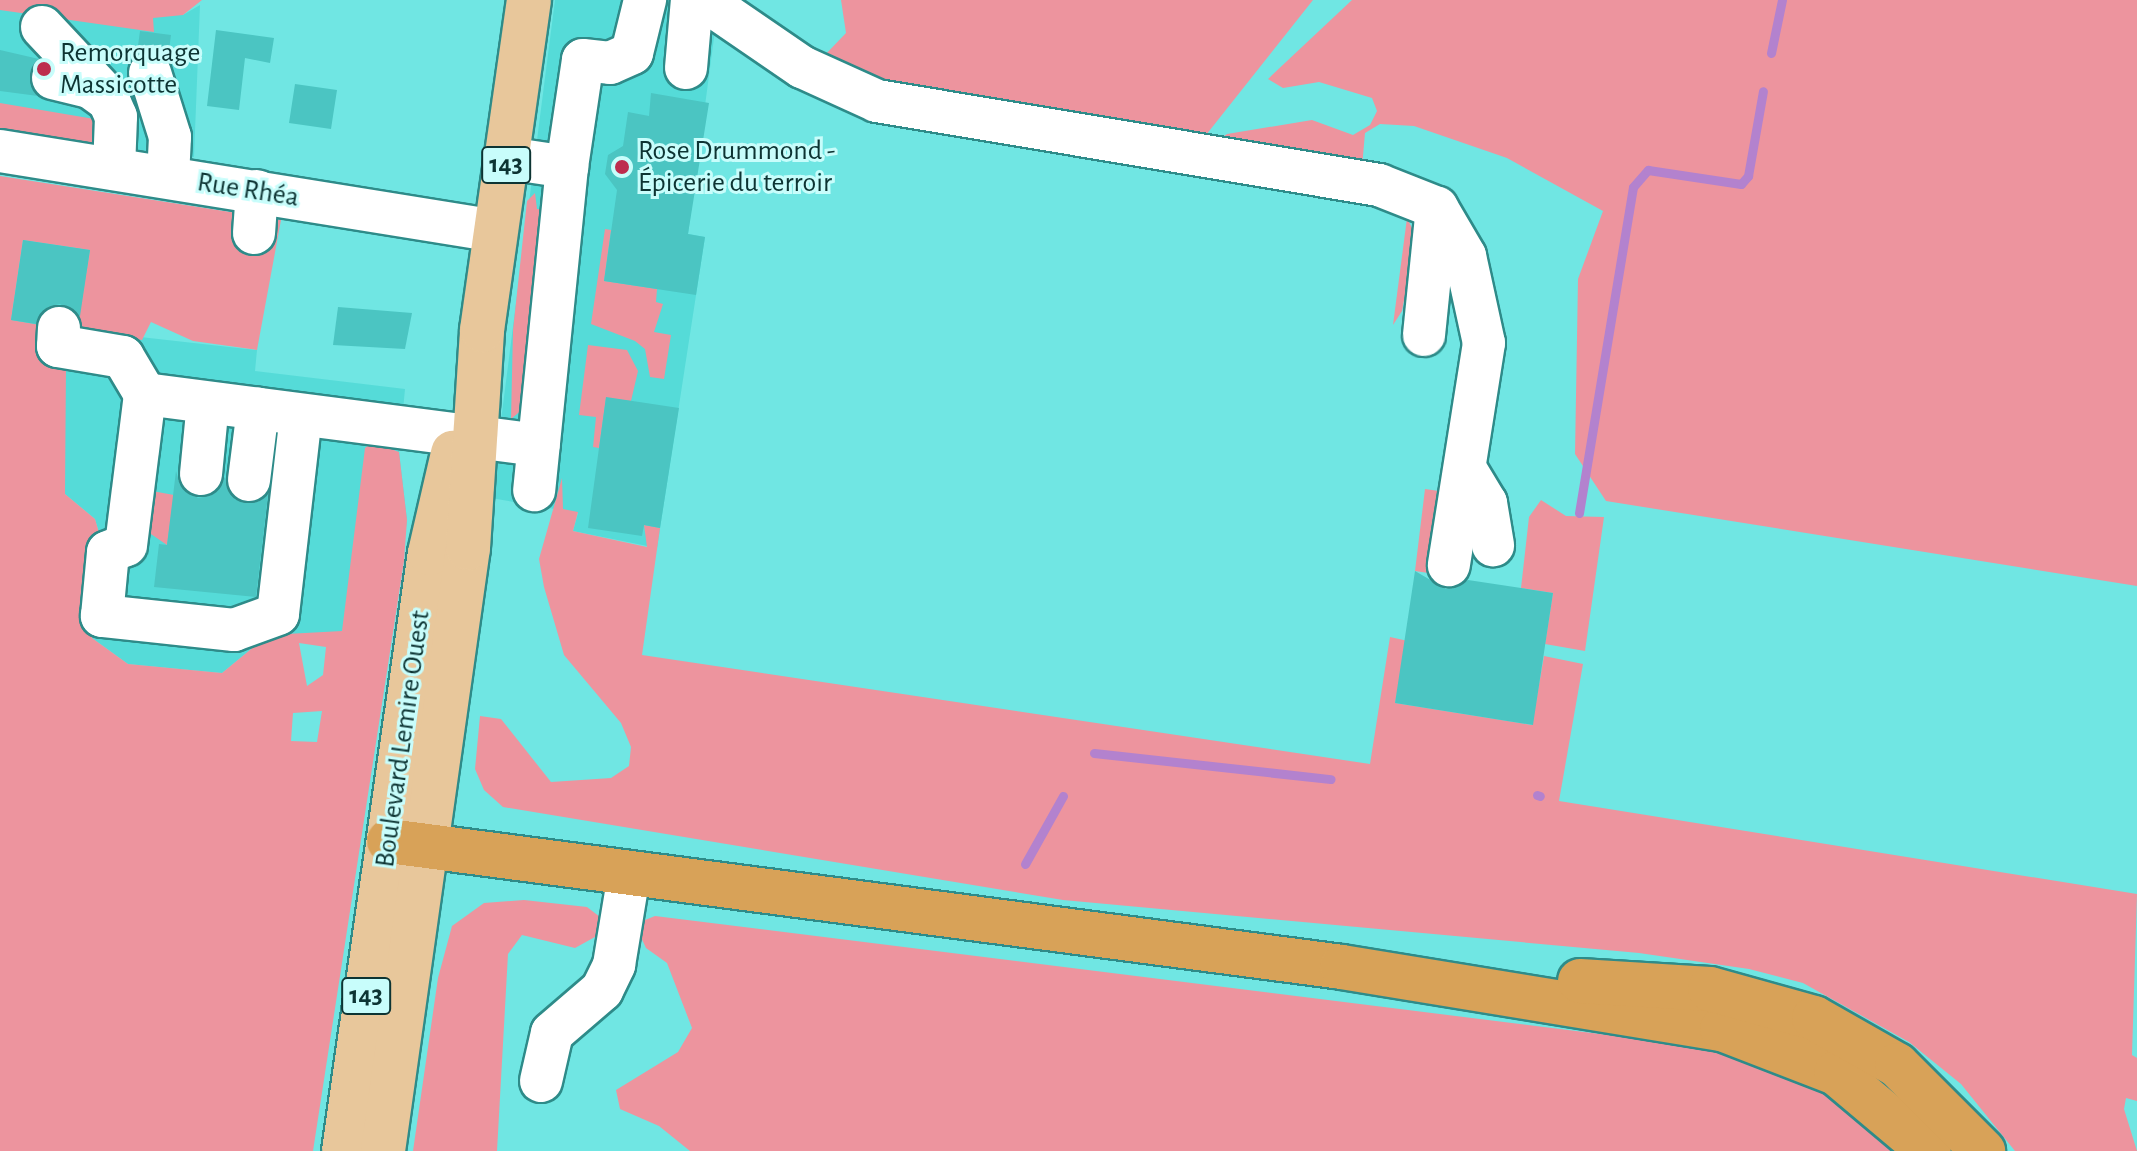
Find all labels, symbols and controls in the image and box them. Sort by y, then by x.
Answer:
place label: Remorquage Massicotte [60,36,200,102]
marker: Remorquage Massicotte [35,60,53,78]
place label: Rose Drummond - Épicerie du terroir [638,134,835,200]
road number: 143 [480,143,532,187]
marker: Rose Drummond - Épicerie du terroir [613,158,631,176]
street label: Rue Rhéa [195,165,301,215]
street label: Boulevard Lemire Ouest [368,608,438,870]
road number: 143 [340,974,392,1018]

